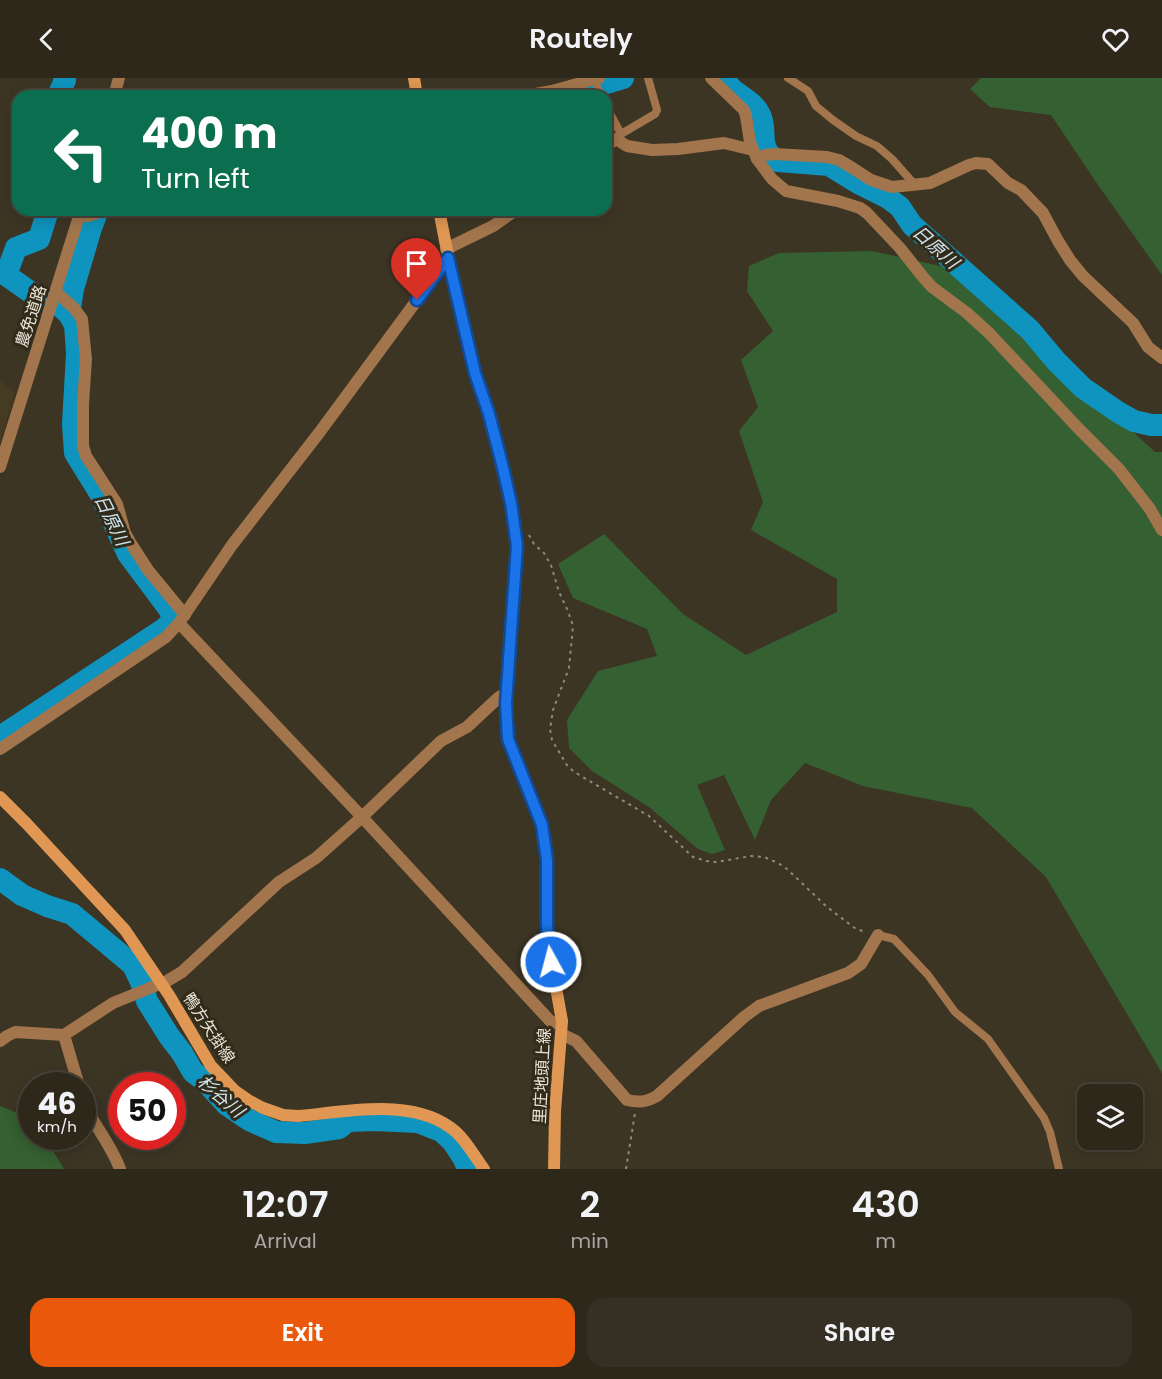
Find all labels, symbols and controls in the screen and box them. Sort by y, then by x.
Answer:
text: Routely [529,20,633,57]
icon: back [30,23,63,56]
icon: heart [1099,23,1132,56]
text: 400 m [141,104,278,163]
icon: left [42,114,120,192]
text: Turn left [141,160,250,197]
water label: 日原川 [908,220,966,276]
pin [391,238,442,300]
icon: arrive [400,247,433,280]
street label: 農免道路 [10,282,52,350]
water label: 日原川 [89,490,136,552]
position arrow [519,930,583,994]
street label: 鴨方矢掛線 [178,988,240,1068]
street label: 里庄地頭上線 [528,1027,556,1125]
water label: 杉谷川 [192,1069,251,1124]
speed limit sign: 50 [108,1072,186,1150]
text: 46 [37,1082,77,1125]
map controls [1077,1084,1143,1150]
button: layers [1077,1084,1143,1150]
text: km/h [37,1116,77,1137]
text: 12:07 [242,1179,328,1230]
text: 2 [579,1179,600,1230]
text: 430 [851,1179,920,1230]
text: Arrival [254,1227,317,1255]
text: min [571,1227,609,1255]
text: m [875,1227,896,1255]
button: Exit [30,1298,575,1367]
button: Share [587,1298,1132,1367]

